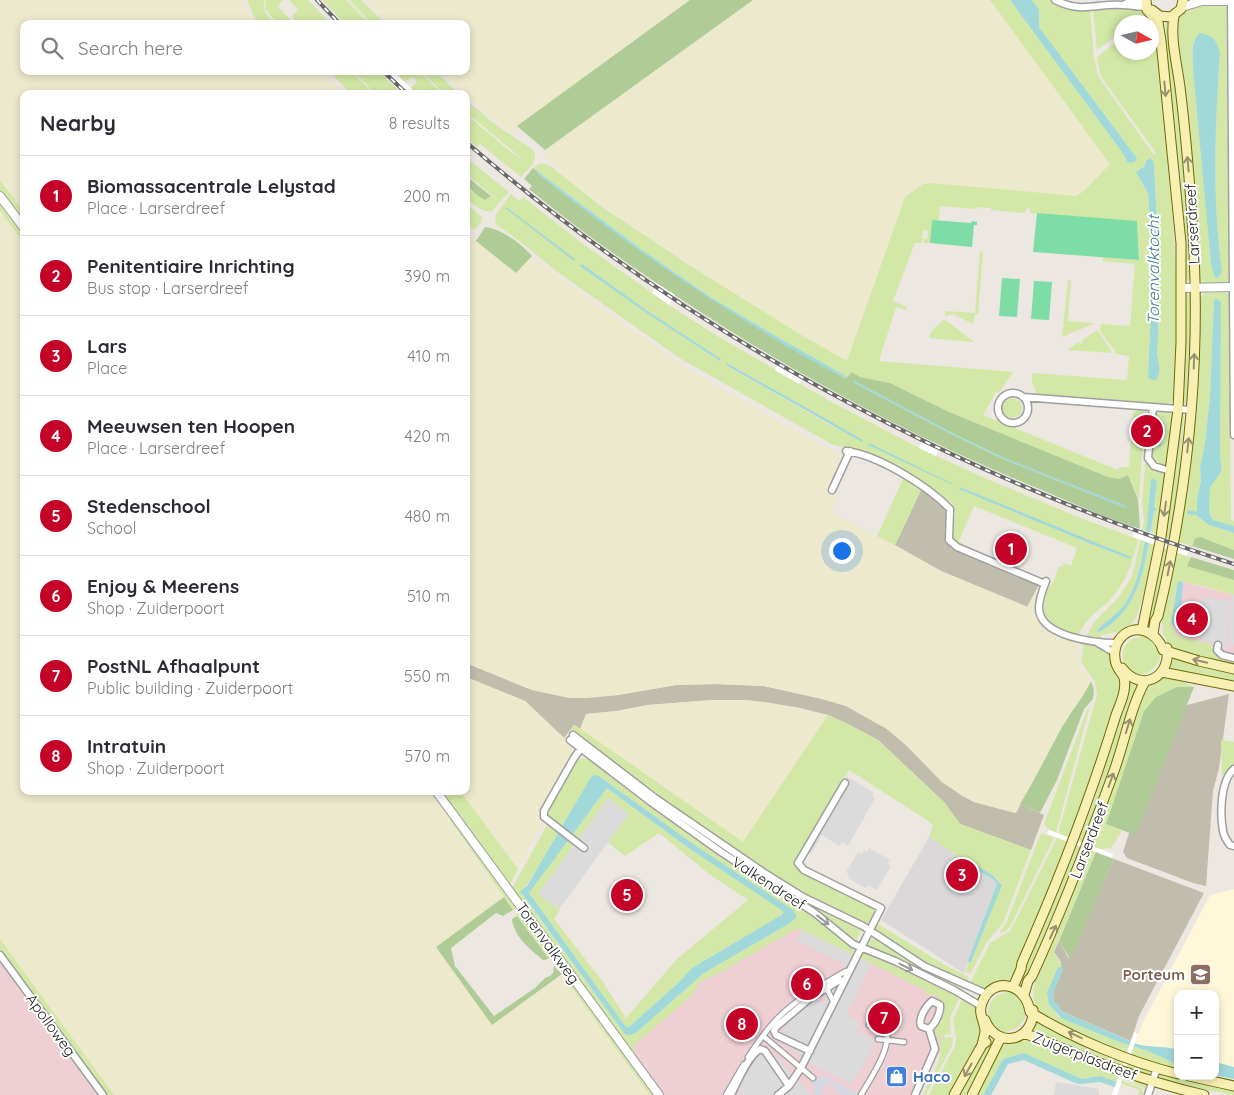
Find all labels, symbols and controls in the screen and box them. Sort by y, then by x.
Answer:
north arrow [1114,15,1159,60]
search box [20,20,470,75]
icon: search [38,34,66,62]
text: Search here [78,36,183,60]
one-way arrow [1160,81,1170,97]
text: Nearby [40,110,116,136]
text: 8 results [389,113,450,133]
one-way arrow [1183,156,1193,172]
text: Biomassacentrale Lelystad [87,174,336,198]
street label: Larserdreef [1180,183,1204,265]
text: 1 [53,186,59,206]
text: 200 m [403,186,450,206]
text: Place · Larserdreef [87,198,225,218]
water label: Torenvalktocht [1143,214,1163,325]
text: Penitentiaire Inrichting [87,254,295,278]
text: 2 [51,266,61,286]
text: 390 m [404,266,450,286]
text: Bus stop · Larserdreef [87,278,249,298]
text: Lars [87,334,127,358]
text: 3 [52,346,60,366]
text: 410 m [407,346,450,366]
one-way arrow [1189,353,1199,370]
text: Place [87,358,127,378]
pin: 2 [1131,412,1163,450]
text: Meeuwsen ten Hoopen [87,414,295,438]
text: 4 [51,426,61,446]
text: 420 m [404,426,450,446]
one-way arrow [1183,437,1193,453]
text: Place · Larserdreef [87,438,225,458]
text: Stedenschool [87,494,211,518]
one-way arrow [1160,501,1170,517]
text: 5 [51,506,61,526]
text: 480 m [404,506,450,526]
text: School [87,518,136,538]
pin: 1 [995,530,1027,568]
your location [829,538,855,564]
one-way arrow [1164,560,1174,576]
text: Enjoy & Meerens [87,574,239,598]
text: 6 [52,586,60,606]
text: 510 m [407,586,450,606]
text: Shop · Zuiderpoort [87,598,225,618]
pin: 4 [1176,600,1208,638]
text: PostNL Afhaalpunt [87,654,260,678]
one-way arrow [1193,656,1209,665]
text: 7 [52,666,60,686]
text: 550 m [404,666,450,686]
text: Public building · Zuiderpoort [87,678,293,698]
one-way arrow [1124,718,1134,734]
text: Intratuin [87,734,166,758]
text: 8 [52,746,60,766]
text: 570 m [405,746,450,766]
text: Shop · Zuiderpoort [87,758,225,778]
one-way arrow [1107,773,1116,789]
street label: Larserdreef [1066,798,1113,881]
street label: Valkendreef [729,852,810,914]
pin: 3 [946,856,978,894]
pin: 5 [611,876,643,914]
street label: Torenvalkweg [512,898,584,988]
one-way arrow [817,914,830,925]
one-way arrow [1048,925,1058,940]
one-way arrow [898,962,913,972]
school or university icon: Porteum [1189,962,1213,986]
pin: 6 [791,965,823,1003]
place label: Porteum [1123,965,1185,984]
street label: Apolloweg [22,990,80,1060]
map controls [1174,990,1219,1080]
button: + [1174,990,1219,1035]
pin: 7 [868,999,900,1037]
pin: 8 [726,1005,758,1043]
street label: Zuigerplasdreef [1030,1027,1140,1085]
one-way arrow [1068,1029,1083,1039]
button: − [1174,1035,1219,1080]
one-way arrow [963,1062,972,1077]
shop icon: Haco [885,1064,909,1088]
place label: Haco [913,1067,950,1086]

